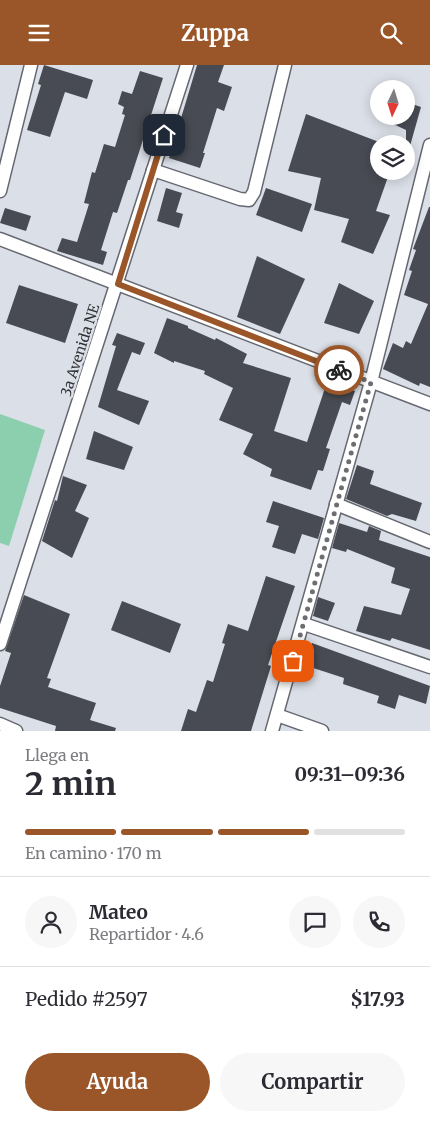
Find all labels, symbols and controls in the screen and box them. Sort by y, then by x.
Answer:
icon: menu [25,19,53,47]
text: Zuppa [181,19,249,47]
icon: search [377,19,405,47]
north arrow [370,80,415,125]
map controls [370,80,415,180]
pin [143,114,185,156]
icon: home [150,121,178,149]
button: layers [370,135,415,180]
street label: 3a Avenida NE [57,302,103,398]
courier [314,345,364,395]
icon: bike [325,356,353,384]
pin [272,640,314,682]
icon: bag [279,647,307,675]
text: Llega en [25,745,89,765]
text: 09:31–09:36 [295,762,405,786]
text: 2 min [25,764,116,804]
text: En camino · 170 m [25,843,162,863]
button: person [25,896,77,948]
button: chat [289,896,341,948]
button: phone [353,896,405,948]
text: Mateo [89,900,148,924]
text: Repartidor · 4.6 [89,924,204,944]
text: Pedido #2597 [25,987,148,1011]
text: $17.93 [350,987,405,1011]
button: Ayuda [25,1053,210,1111]
button: Compartir [220,1053,405,1111]

